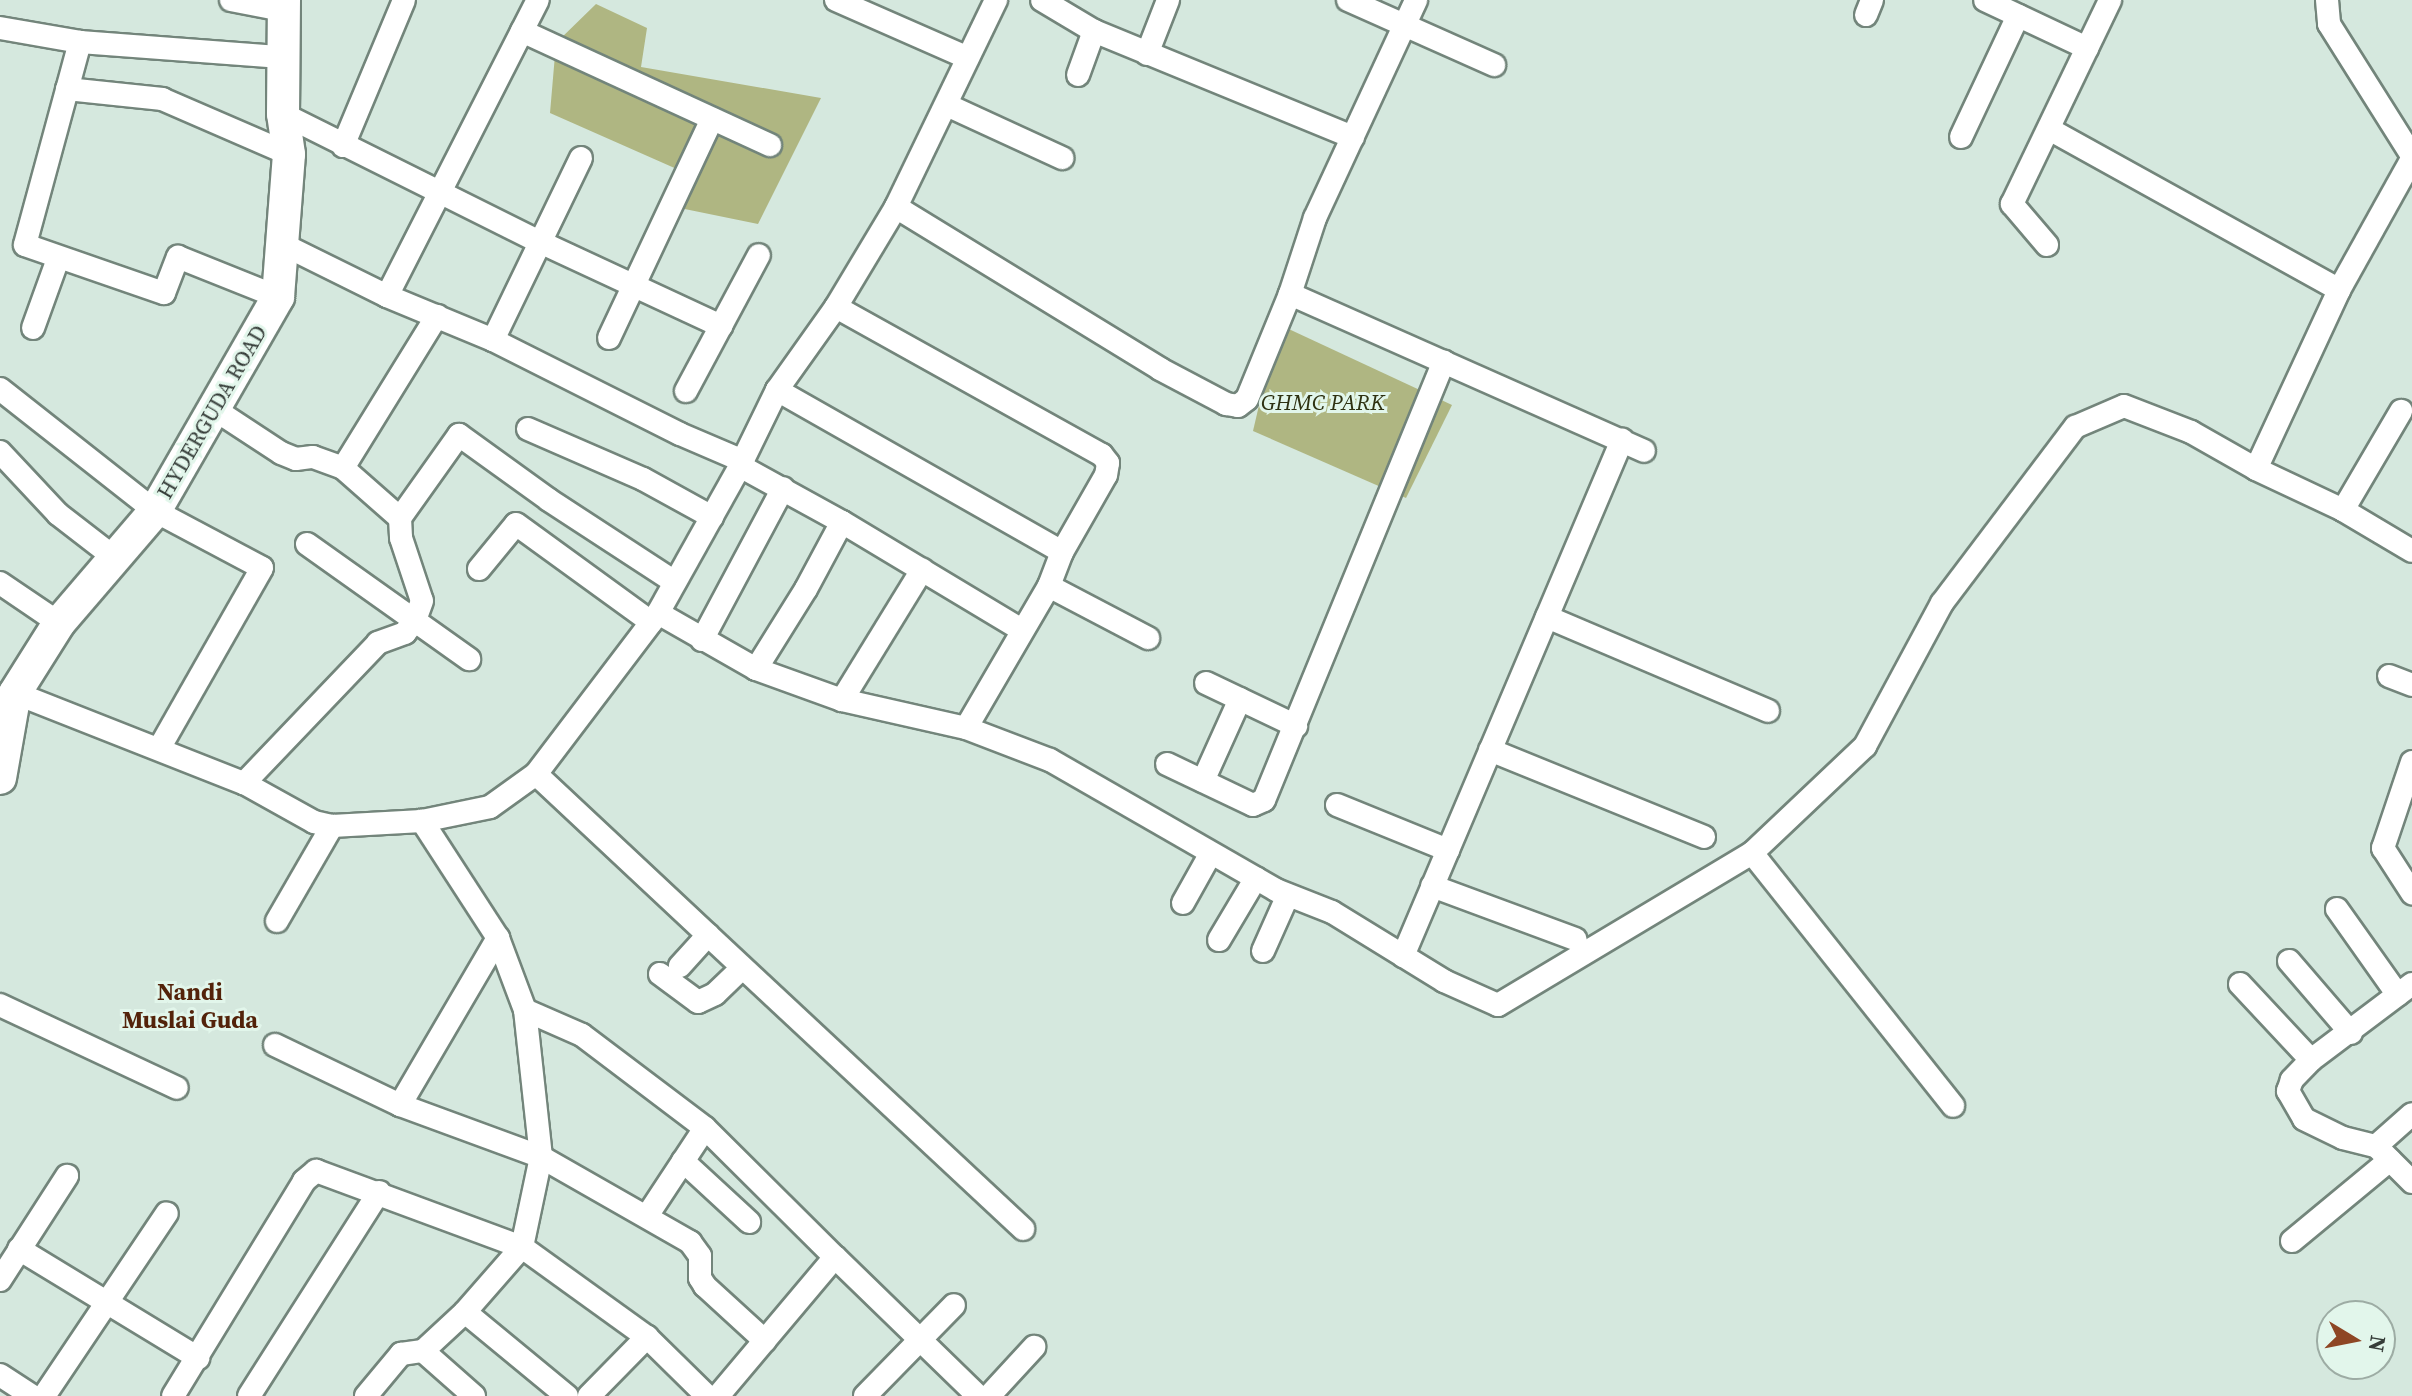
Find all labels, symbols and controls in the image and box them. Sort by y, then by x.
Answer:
street label: HYDERGUDA ROAD [152,320,272,504]
park label: GHMC PARK [1261,390,1385,416]
district label: Nandi Muslai Guda [122,978,258,1034]
north arrow [2316,1300,2396,1380]
text: N [2362,1333,2394,1354]

